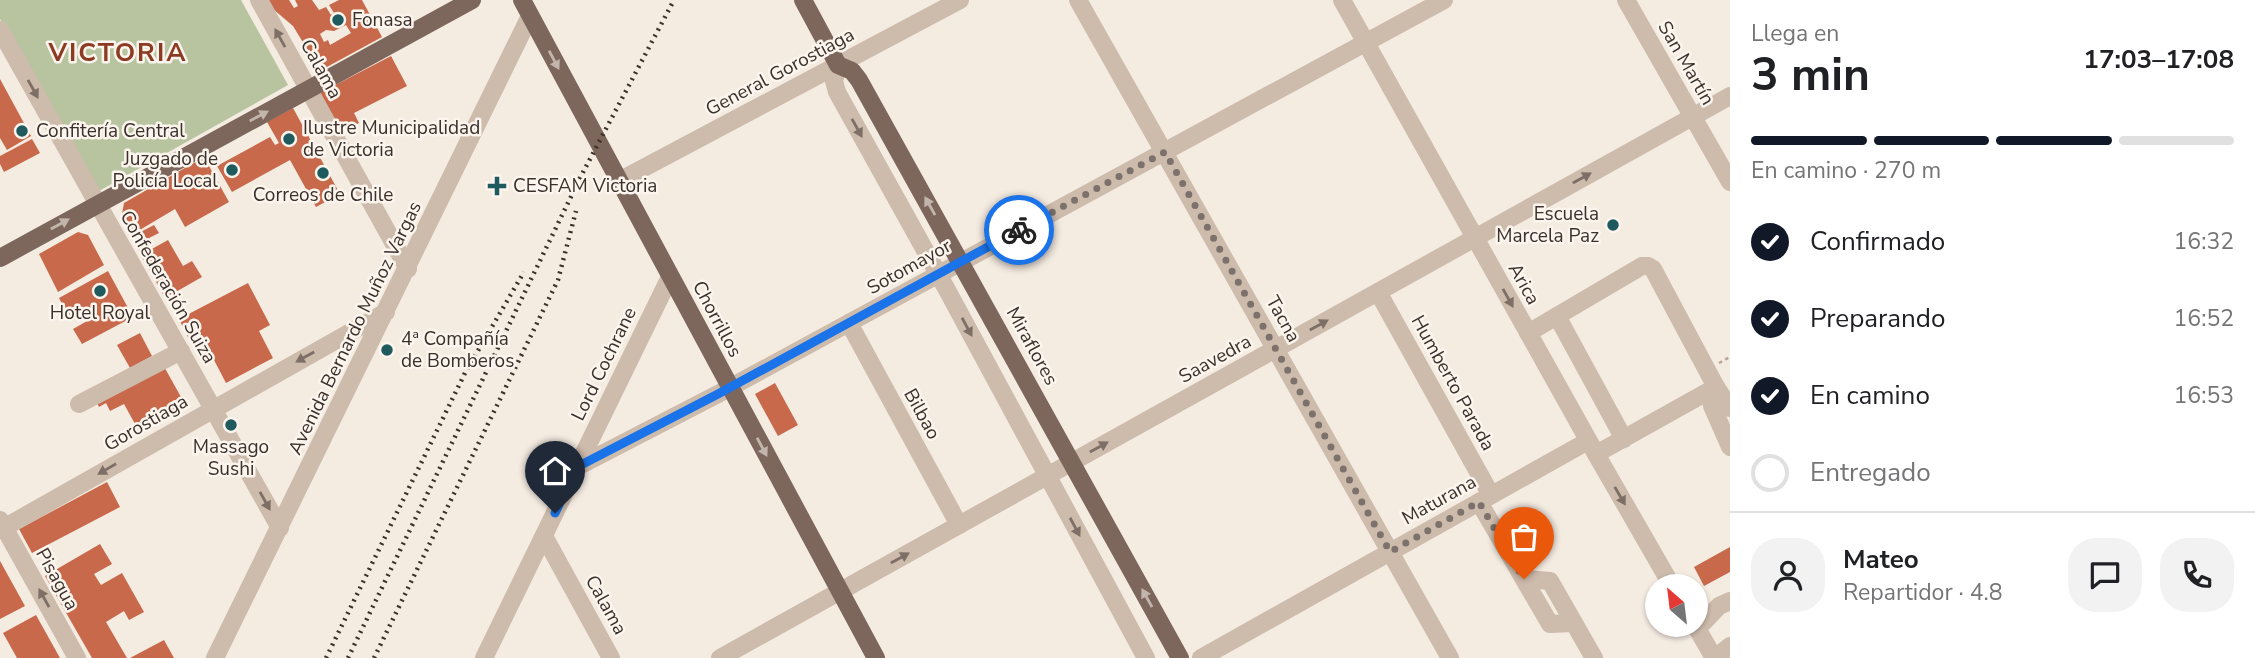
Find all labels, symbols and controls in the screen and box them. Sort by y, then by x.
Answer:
place label: Fonasa [352,7,413,33]
marker: Fonasa [330,12,346,28]
street label: San Martín [1652,16,1720,110]
text: Llega en [1751,18,1839,49]
street label: General Gorostiaga [701,22,859,122]
one-way arrow [274,28,286,47]
street label: Calama [294,34,348,104]
district label: VICTORIA [47,35,188,70]
text: 17:03–17:08 [2083,42,2234,77]
text: 3 min [1751,43,1870,106]
one-way arrow [548,50,560,70]
one-way arrow [27,80,39,99]
one-way arrow [250,110,269,122]
place label: Ilustre Municipalidad de Victoria [303,115,480,163]
place label: Confitería Central [36,118,185,144]
one-way arrow [851,118,863,137]
marker: Confitería Central [14,123,30,139]
marker: Ilustre Municipalidad de Victoria [281,131,297,147]
place label: Juzgado de Policía Local [112,146,218,194]
text: En camino · 270 m [1751,155,1941,186]
marker: Juzgado de Policía Local [224,162,240,178]
marker: Correos de Chile [315,165,331,181]
one-way arrow [1572,172,1591,184]
place label: CESFAM Victoria [513,173,657,199]
marker: CESFAM Victoria [487,176,507,196]
place label: Correos de Chile [253,182,393,208]
courier [984,195,1054,265]
one-way arrow [924,196,936,216]
street label: Avenida Bernardo Muñoz Vargas [282,197,428,459]
place label: Escuela Marcela Paz [1496,201,1599,249]
street label: Confederación Suiza [114,206,222,368]
icon: bike [1000,211,1038,249]
marker: Escuela Marcela Paz [1605,217,1621,233]
one-way arrow [50,219,70,231]
icon: check [1751,223,1789,261]
text: Confirmado [1810,224,1945,259]
text: 16:32 [2174,226,2234,257]
street label: Sotomayor [862,233,956,301]
street label: Arica [1502,259,1546,309]
street label: Chorrillos [686,276,748,362]
marker: Hotel Royal [92,283,108,299]
one-way arrow [1502,288,1514,307]
street label: Tacna [1260,291,1306,347]
place label: Hotel Royal [50,300,151,326]
icon: check [1751,300,1789,338]
text: Preparando [1810,301,1945,336]
street label: Miraflores [1000,302,1064,390]
street label: Lord Cochrane [565,303,643,425]
text: 16:52 [2174,303,2234,334]
street label: Humberto Parada [1405,310,1501,456]
one-way arrow [961,317,973,336]
one-way arrow [1309,319,1329,331]
place label: 4ª Compañía de Bomberos [401,326,514,374]
street label: Saavedra [1174,328,1256,390]
marker: 4ª Compañía de Bomberos [379,342,395,358]
one-way arrow [295,351,315,363]
icon: check [1751,377,1789,415]
text: En camino [1810,378,1930,413]
text: 16:53 [2174,380,2234,411]
street label: Bilbao [897,384,947,444]
street label: Gorostiaga [99,388,193,458]
marker: Massago Sushi [223,417,239,433]
place label: Massago Sushi [193,434,269,482]
one-way arrow [756,438,768,458]
pin [525,441,585,513]
one-way arrow [1089,442,1109,454]
icon: home [536,452,574,490]
text: Entregado [1810,455,1931,490]
one-way arrow [97,463,117,475]
street label: Maturana [1397,469,1481,531]
one-way arrow [1614,486,1626,505]
one-way arrow [259,492,271,511]
pin [1494,507,1554,579]
one-way arrow [1069,517,1081,537]
icon: bag [1505,518,1543,556]
button: person [1751,538,1825,612]
button: chat [2068,538,2142,612]
button: phone [2160,538,2234,612]
text: Mateo [1843,542,1919,577]
street label: Pisagua [29,543,85,615]
one-way arrow [890,552,910,564]
street label: Calama [579,570,633,640]
north arrow [1645,574,1708,637]
map controls [1645,574,1708,637]
text: Repartidor · 4.8 [1843,577,2003,608]
one-way arrow [1141,588,1153,608]
one-way arrow [38,589,50,608]

